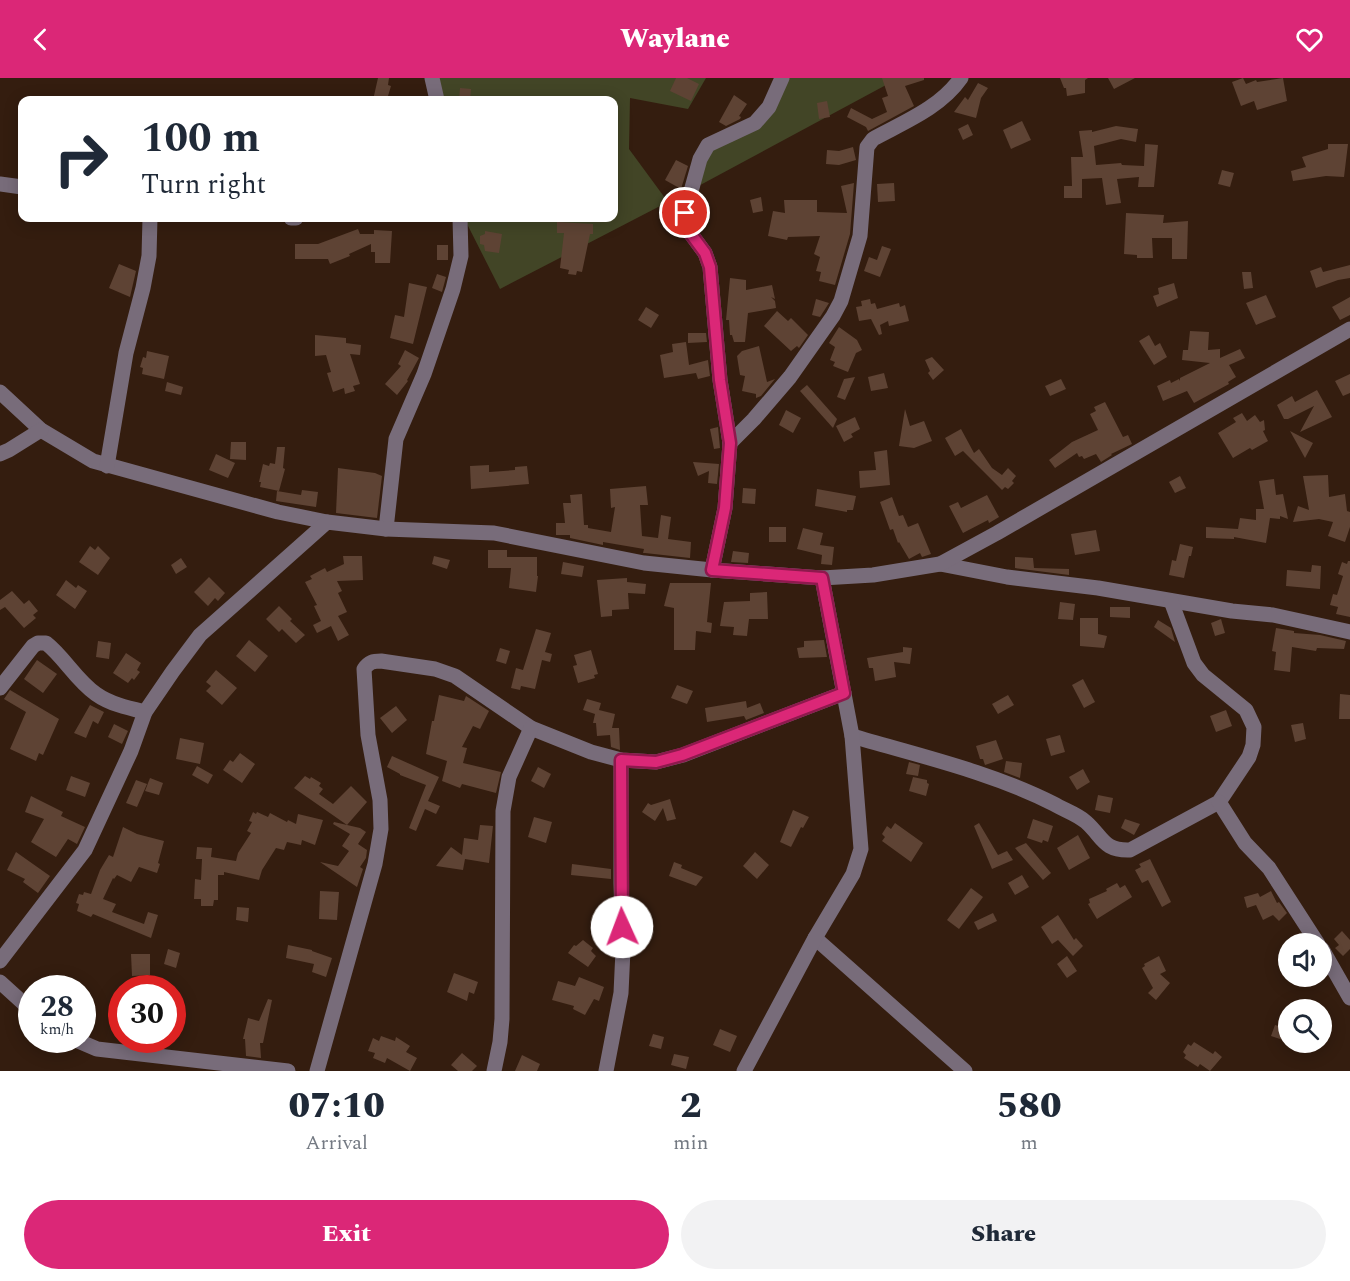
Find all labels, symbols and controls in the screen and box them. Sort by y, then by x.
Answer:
text: Waylane [620,18,730,60]
icon: back [24,23,57,56]
icon: heart [1293,23,1326,56]
text: 100 m [141,107,260,170]
icon: right [42,120,120,198]
text: Turn right [141,164,266,206]
pin [659,187,710,238]
icon: arrive [668,196,701,229]
position arrow [590,895,654,959]
map controls [1278,933,1332,1053]
button: sound [1278,933,1332,987]
speed limit sign: 30 [108,975,186,1053]
text: 28 [40,984,74,1030]
button: search [1278,999,1332,1053]
text: km/h [40,1018,74,1041]
text: 07:10 [288,1079,385,1134]
text: 2 [680,1079,702,1134]
text: 580 [997,1079,1062,1134]
text: Arrival [306,1128,368,1158]
text: min [673,1128,708,1158]
text: m [1021,1128,1038,1158]
button: Exit [24,1200,669,1269]
button: Share [681,1200,1326,1269]

